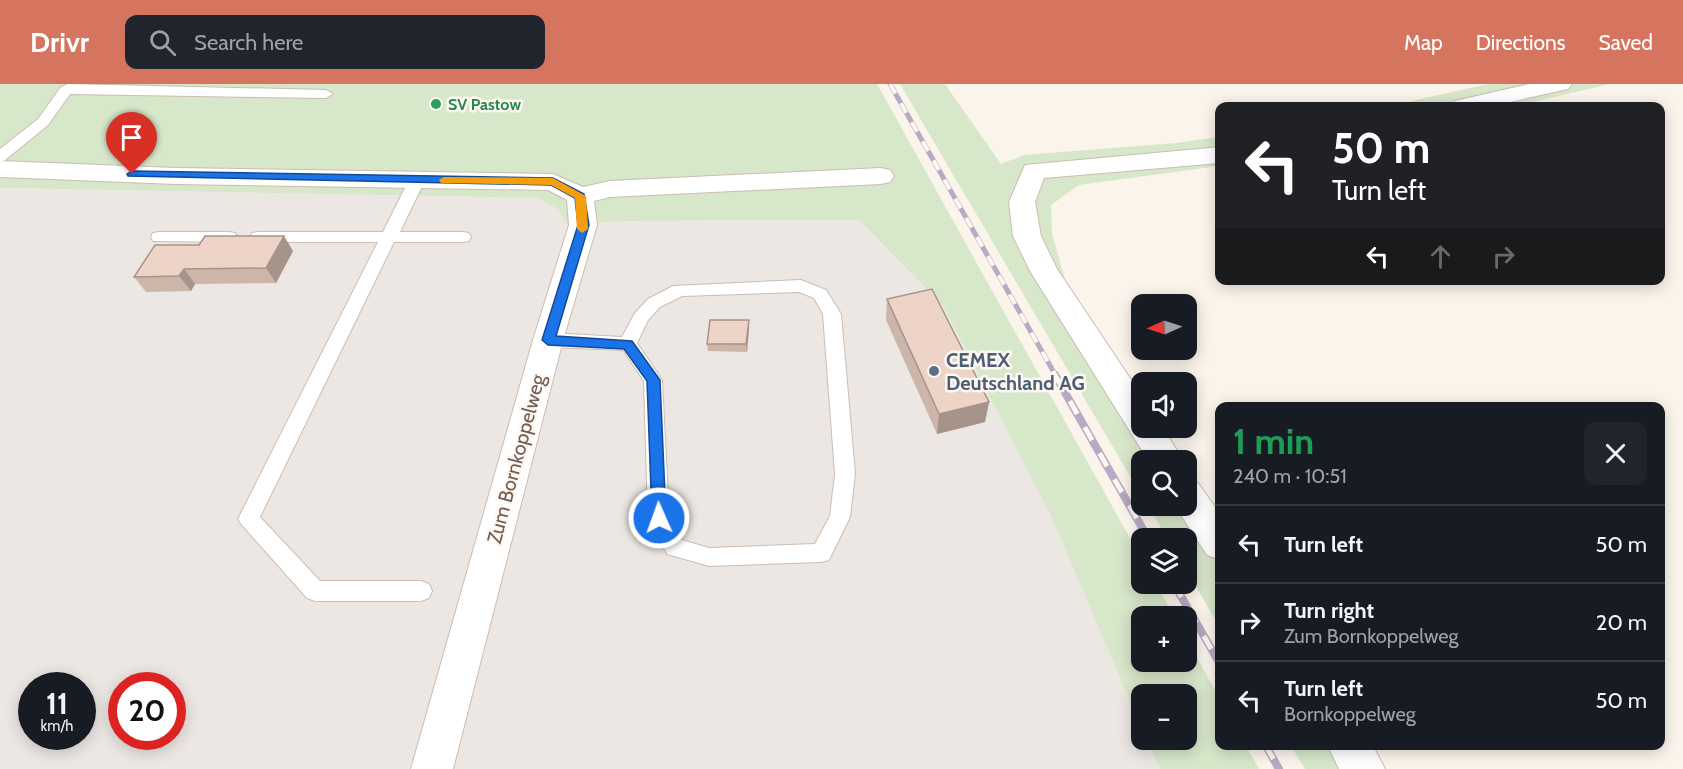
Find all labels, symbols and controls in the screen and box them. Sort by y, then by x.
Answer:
search box [125,15,545,69]
text: Drivr [30,25,89,59]
icon: search [146,26,179,59]
text: Search here [194,29,303,56]
text: Map [1404,30,1443,55]
text: Directions [1476,30,1565,55]
text: Saved [1598,30,1653,55]
place label: SV Pastow [448,95,521,114]
marker: SV Pastow [429,97,443,111]
pin [106,112,157,174]
icon: arrive [115,121,148,154]
text: 50 m [1332,122,1430,174]
icon: left [1233,126,1311,204]
text: Turn left [1332,174,1426,207]
icon: left [1361,240,1394,273]
icon: ahead [1424,240,1457,273]
icon: right [1487,240,1520,273]
north arrow [1131,294,1197,360]
map controls [1131,294,1197,750]
place label: CEMEX Deutschland AG [946,348,1085,395]
marker: CEMEX Deutschland AG [927,364,941,378]
street label: Zum Bornkoppelweg [482,371,550,546]
button: sound [1131,372,1197,438]
text: 1 min [1233,419,1314,463]
button: close [1584,422,1647,485]
button: search [1131,450,1197,516]
text: 240 m · 10:51 [1233,464,1347,488]
position arrow [627,486,691,550]
button: layers [1131,528,1197,594]
icon: left [1233,528,1266,561]
text: Turn left [1284,531,1363,558]
text: 50 m [1595,531,1647,558]
text: Turn right [1284,597,1374,624]
button: + [1131,606,1197,672]
icon: right [1233,606,1266,639]
text: 20 m [1596,609,1647,636]
text: Zum Bornkoppelweg [1284,624,1459,648]
speed limit sign: 20 [108,672,186,750]
text: Turn left [1284,675,1363,702]
button: − [1131,684,1197,750]
icon: left [1233,684,1266,717]
text: 11 [46,685,68,722]
text: 50 m [1595,687,1647,714]
text: Bornkoppelweg [1284,702,1416,726]
text: km/h [41,717,73,735]

